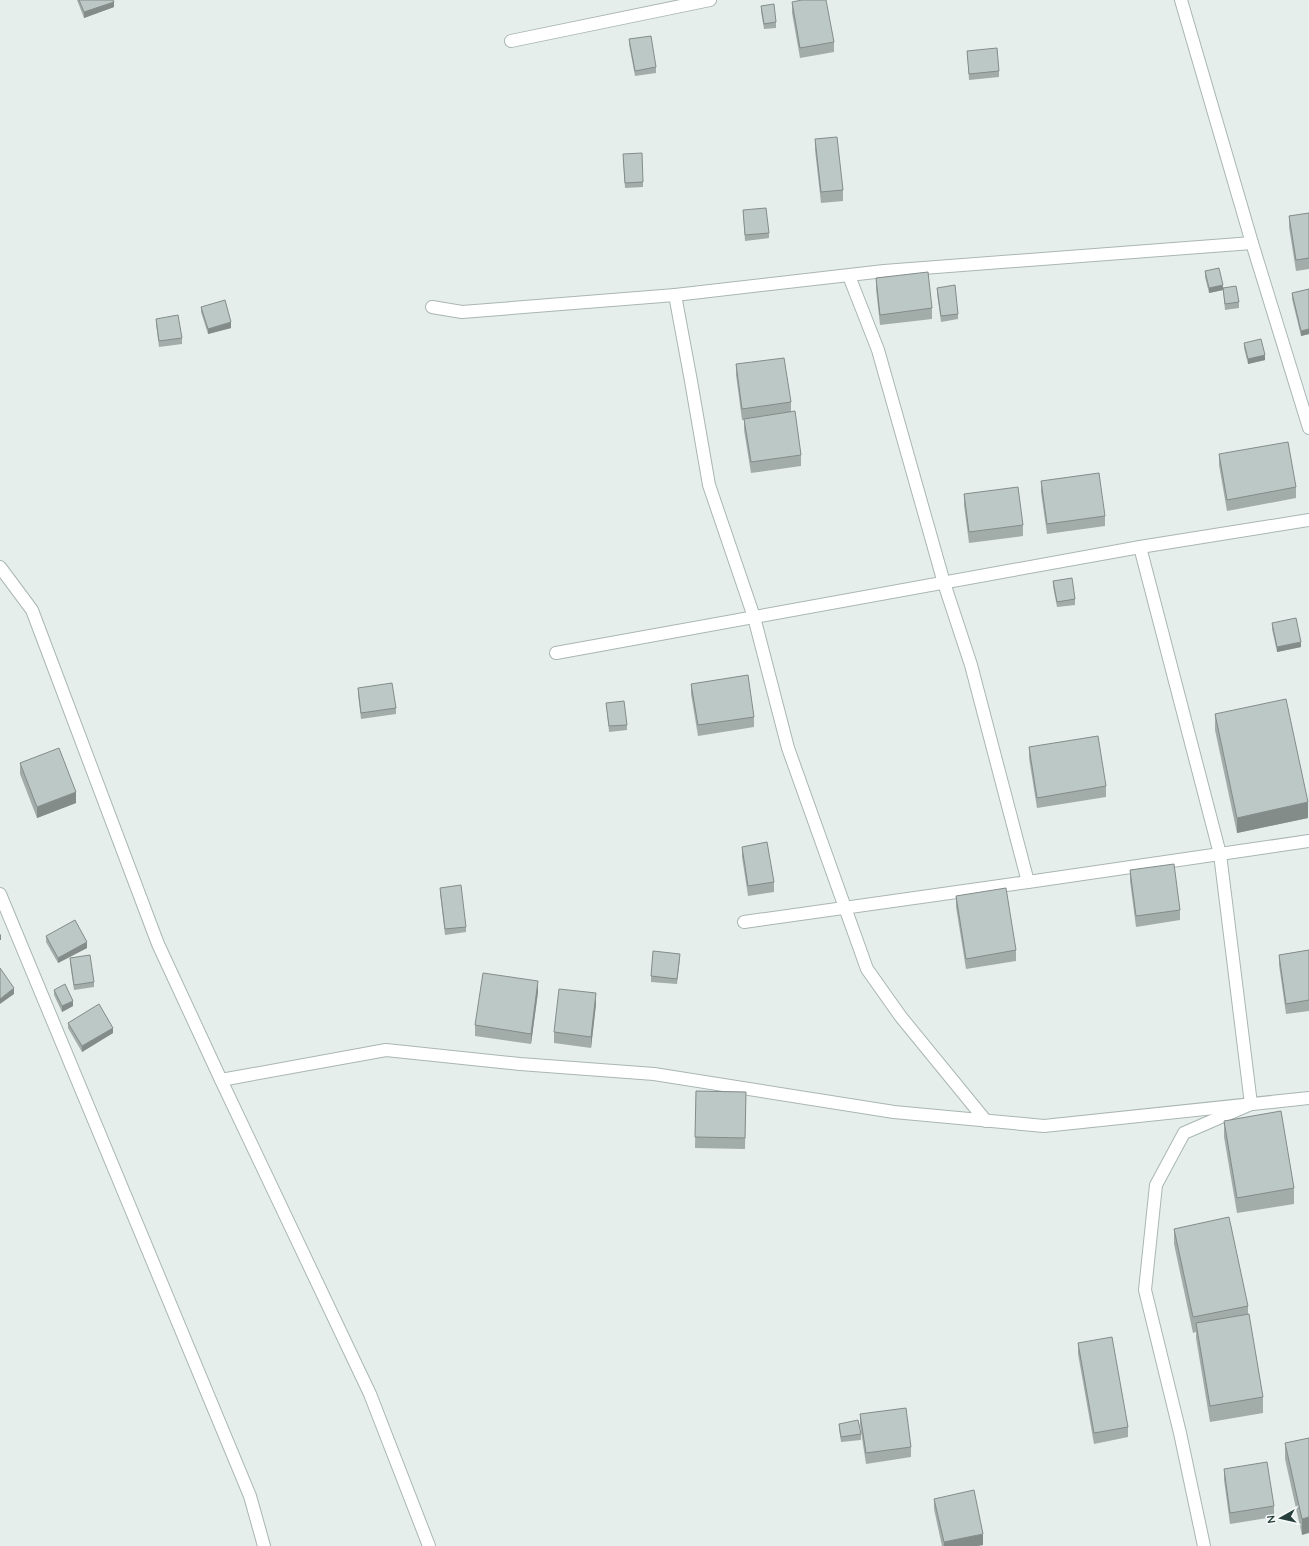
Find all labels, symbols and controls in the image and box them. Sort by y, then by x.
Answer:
north arrow [1261,1498,1301,1538]
text: N [1264,1514,1279,1524]

